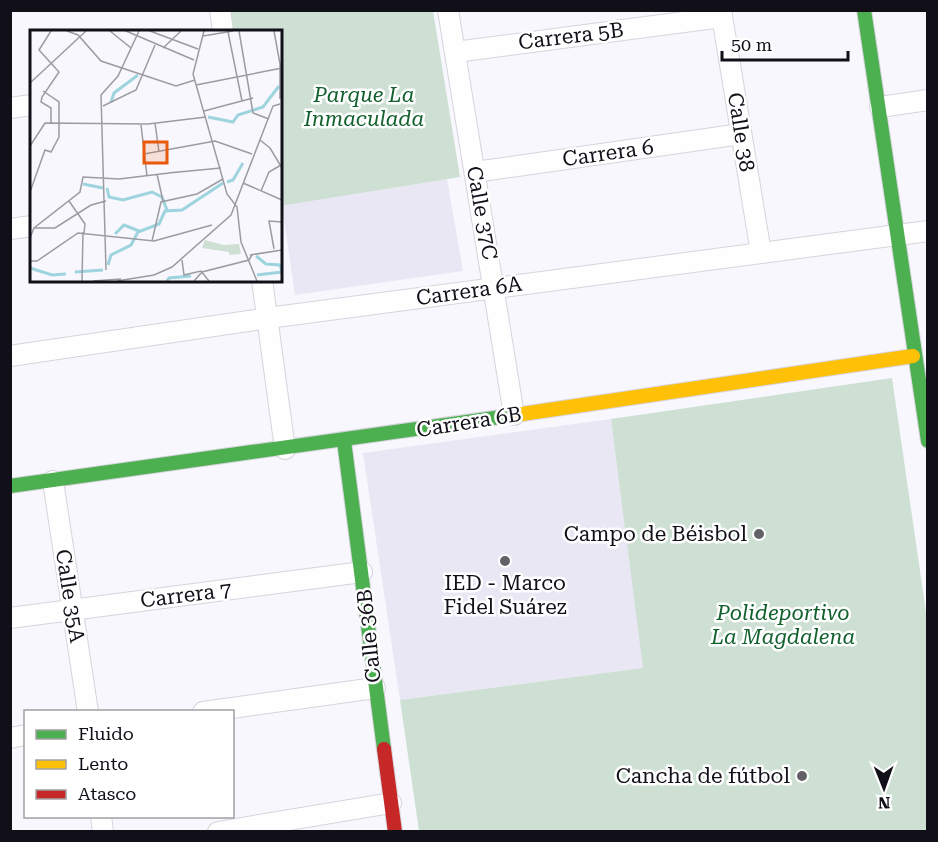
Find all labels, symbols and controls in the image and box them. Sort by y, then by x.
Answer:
street label: Carrera 5B [517,18,625,54]
scale bar [722,24,848,62]
inset map [30,30,282,282]
text: 50 m [731,34,772,55]
park label: Parque La Inmaculada [303,83,424,131]
street label: Calle 38 [723,91,759,173]
street label: Carrera 6 [561,135,655,171]
street label: Calle 37C [462,164,502,262]
street label: Carrera 6A [415,272,524,310]
street label: Carrera 6B [415,402,523,442]
place label: Campo de Béisbol [564,522,748,546]
marker: Campo de Béisbol [752,527,766,541]
street label: Calle 35A [51,547,89,645]
marker: IED - Marco Fidel Suárez [498,554,512,568]
place label: IED - Marco Fidel Suárez [443,571,567,619]
street label: Carrera 7 [139,577,233,613]
street label: Calle 36B [352,588,386,684]
park label: Polideportivo La Magdalena [710,601,855,649]
legend [24,710,234,818]
text: Fluido [78,723,134,744]
text: Lento [78,753,128,774]
north arrow [854,758,914,818]
place label: Cancha de fútbol [616,764,790,788]
marker: Cancha de fútbol [795,769,809,783]
text: Atasco [78,783,136,804]
text: N [878,793,891,812]

